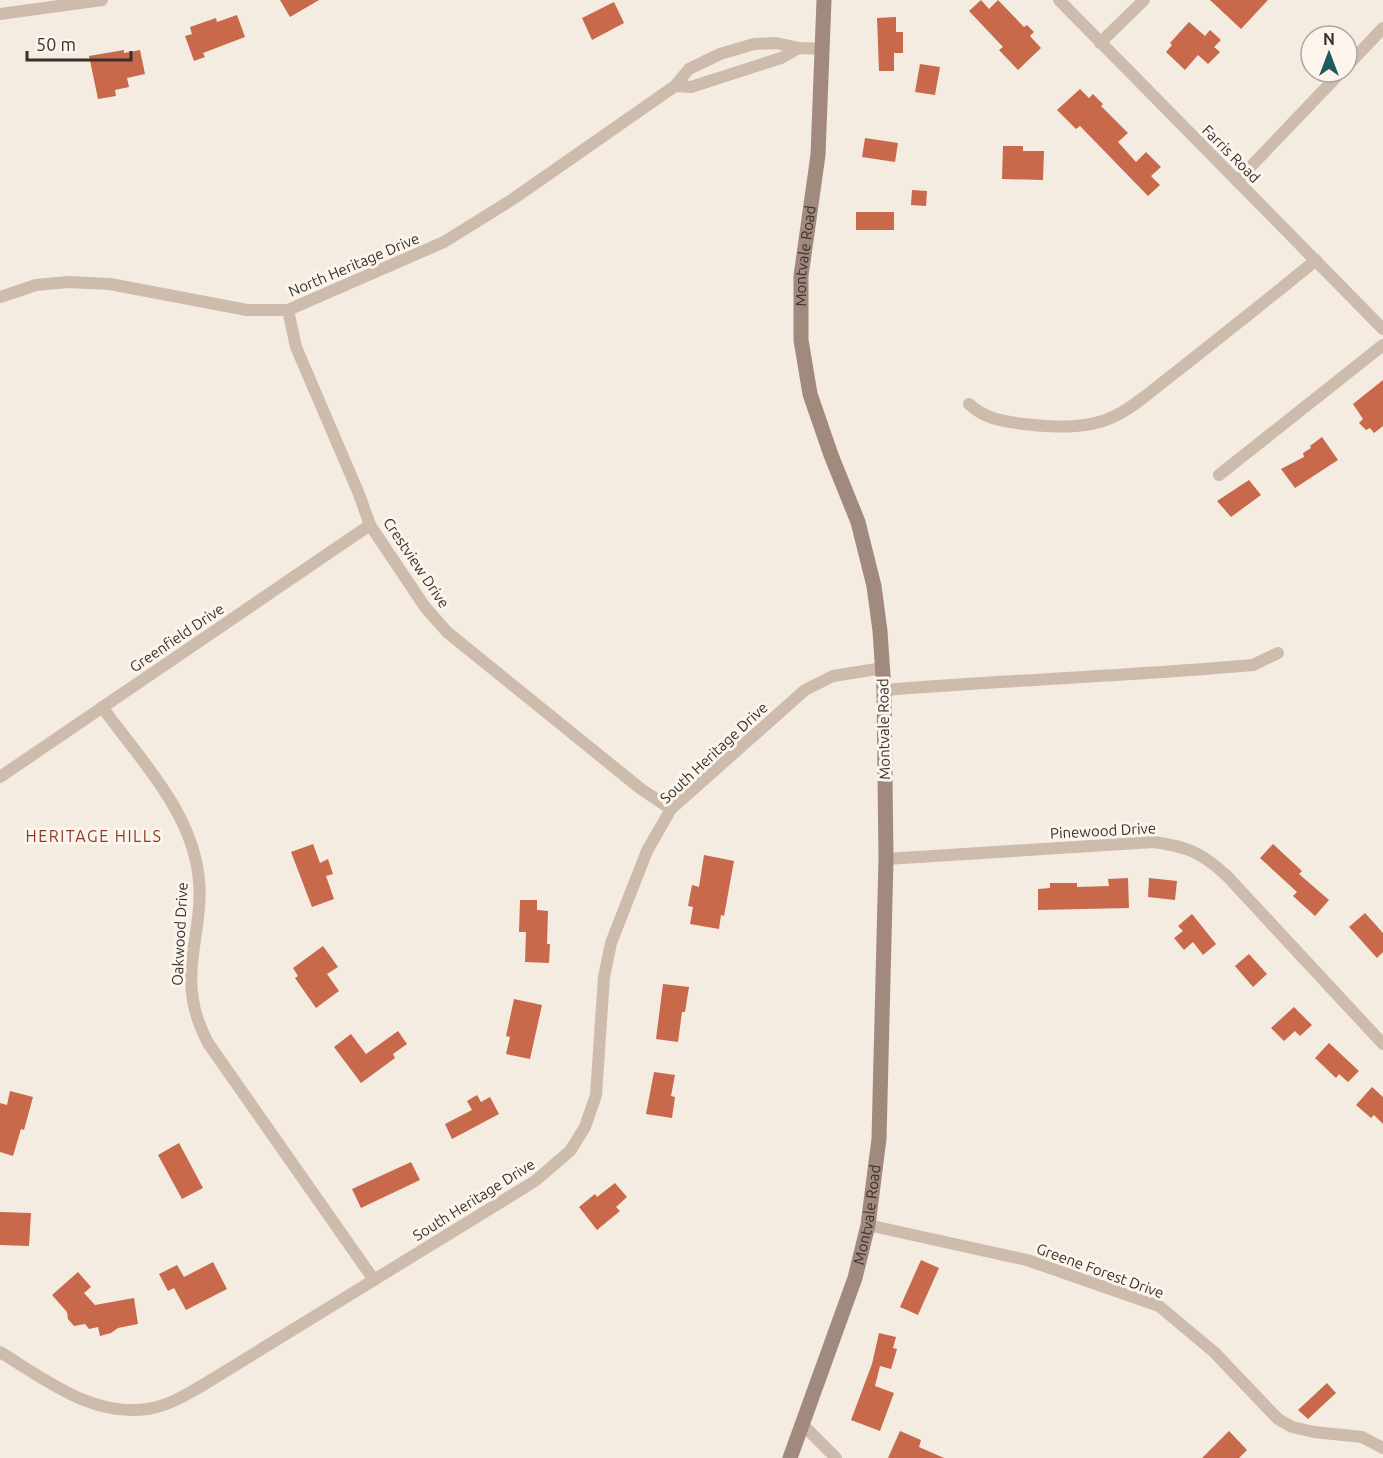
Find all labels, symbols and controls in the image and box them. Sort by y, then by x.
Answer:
scale bar [27,24,130,62]
north arrow [1299,24,1359,84]
text: N [1323,30,1335,48]
text: 50 m [36,34,76,54]
street label: Farris Road [1199,121,1264,186]
street label: Montvale Road [792,204,819,307]
street label: North Heritage Drive [286,229,422,300]
street label: Crestview Drive [380,514,453,611]
street label: Greenfield Drive [126,600,227,675]
street label: Montvale Road [874,678,893,780]
street label: South Heritage Drive [656,698,771,807]
street label: Pinewood Drive [1049,819,1157,842]
district label: HERITAGE HILLS [26,827,162,845]
street label: Oakwood Drive [168,882,191,986]
street label: South Heritage Drive [410,1155,538,1244]
street label: Montvale Road [850,1163,884,1266]
street label: Greene Forest Drive [1034,1240,1166,1301]

